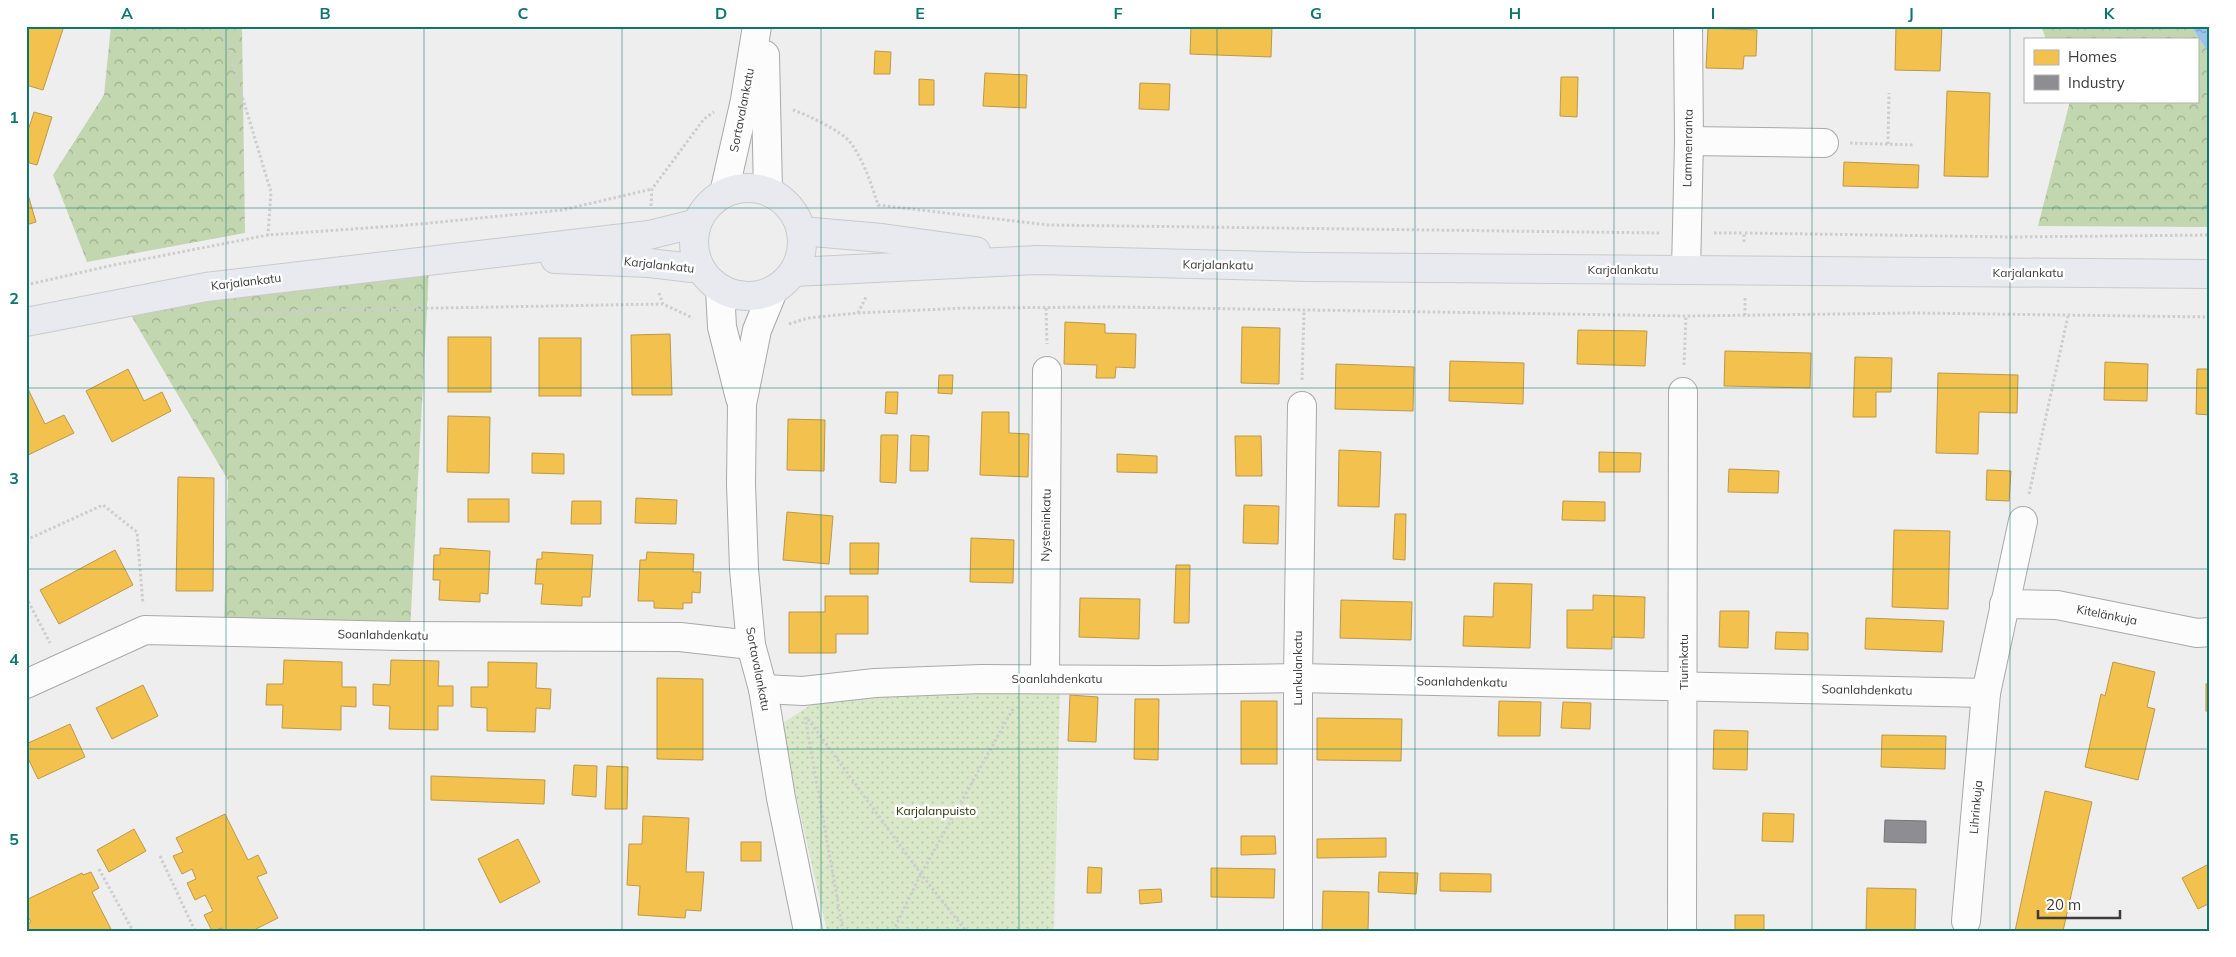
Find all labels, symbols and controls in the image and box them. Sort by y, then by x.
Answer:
text: A [121,3,133,23]
text: B [319,3,331,23]
text: C [518,3,529,23]
text: D [715,3,727,23]
text: E [915,3,925,23]
text: F [1113,3,1123,23]
text: G [1310,3,1322,23]
text: H [1509,3,1521,23]
text: I [1711,3,1715,23]
text: J [1908,3,1914,23]
text: K [2104,3,2116,23]
legend [2024,38,2198,102]
text: Homes [2068,47,2117,66]
street label: Sortavalankatu [726,67,757,153]
text: Industry [2068,73,2125,92]
text: 1 [9,107,19,127]
street label: Lammenranta [1679,109,1696,187]
street label: Karjalankatu [623,253,695,276]
street label: Karjalankatu [1183,256,1254,273]
street label: Karjalankatu [1588,262,1658,277]
street label: Karjalankatu [1993,265,2063,280]
street label: Karjalankatu [210,270,282,293]
text: 2 [9,288,19,308]
text: 3 [9,468,19,488]
street label: Nysteninkatu [1037,488,1054,562]
street label: Kitelänkuja [2076,601,2139,628]
street label: Soanlahdenkatu [337,626,429,643]
street label: Sortavalankatu [743,626,774,712]
street label: Lunkulankatu [1290,630,1305,706]
street label: Tiurinkatu [1676,634,1691,690]
text: 4 [9,649,19,669]
street label: Soanlahdenkatu [1012,671,1102,686]
street label: Soanlahdenkatu [1416,673,1508,690]
street label: Soanlahdenkatu [1821,681,1913,698]
street label: Lihrinkuja [1966,779,1985,834]
park label: Karjalanpuisto [896,803,976,818]
text: 5 [9,829,19,849]
scale bar [2038,887,2121,919]
text: 20 m [2046,895,2081,914]

